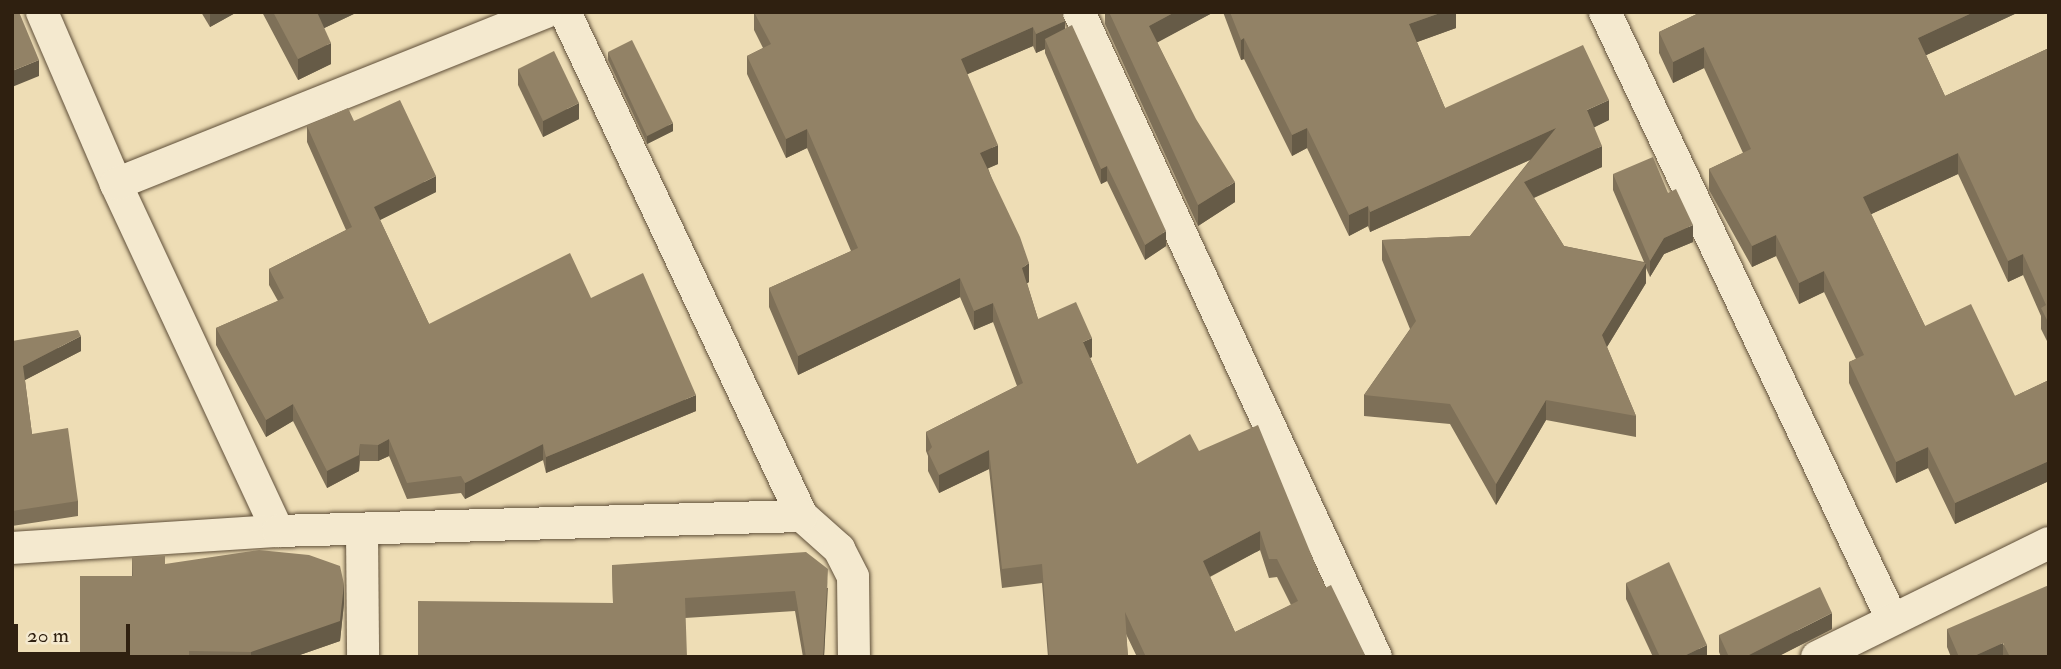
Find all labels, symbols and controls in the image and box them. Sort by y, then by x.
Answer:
scale bar [18,610,133,654]
text: 20 m [27,622,69,649]

